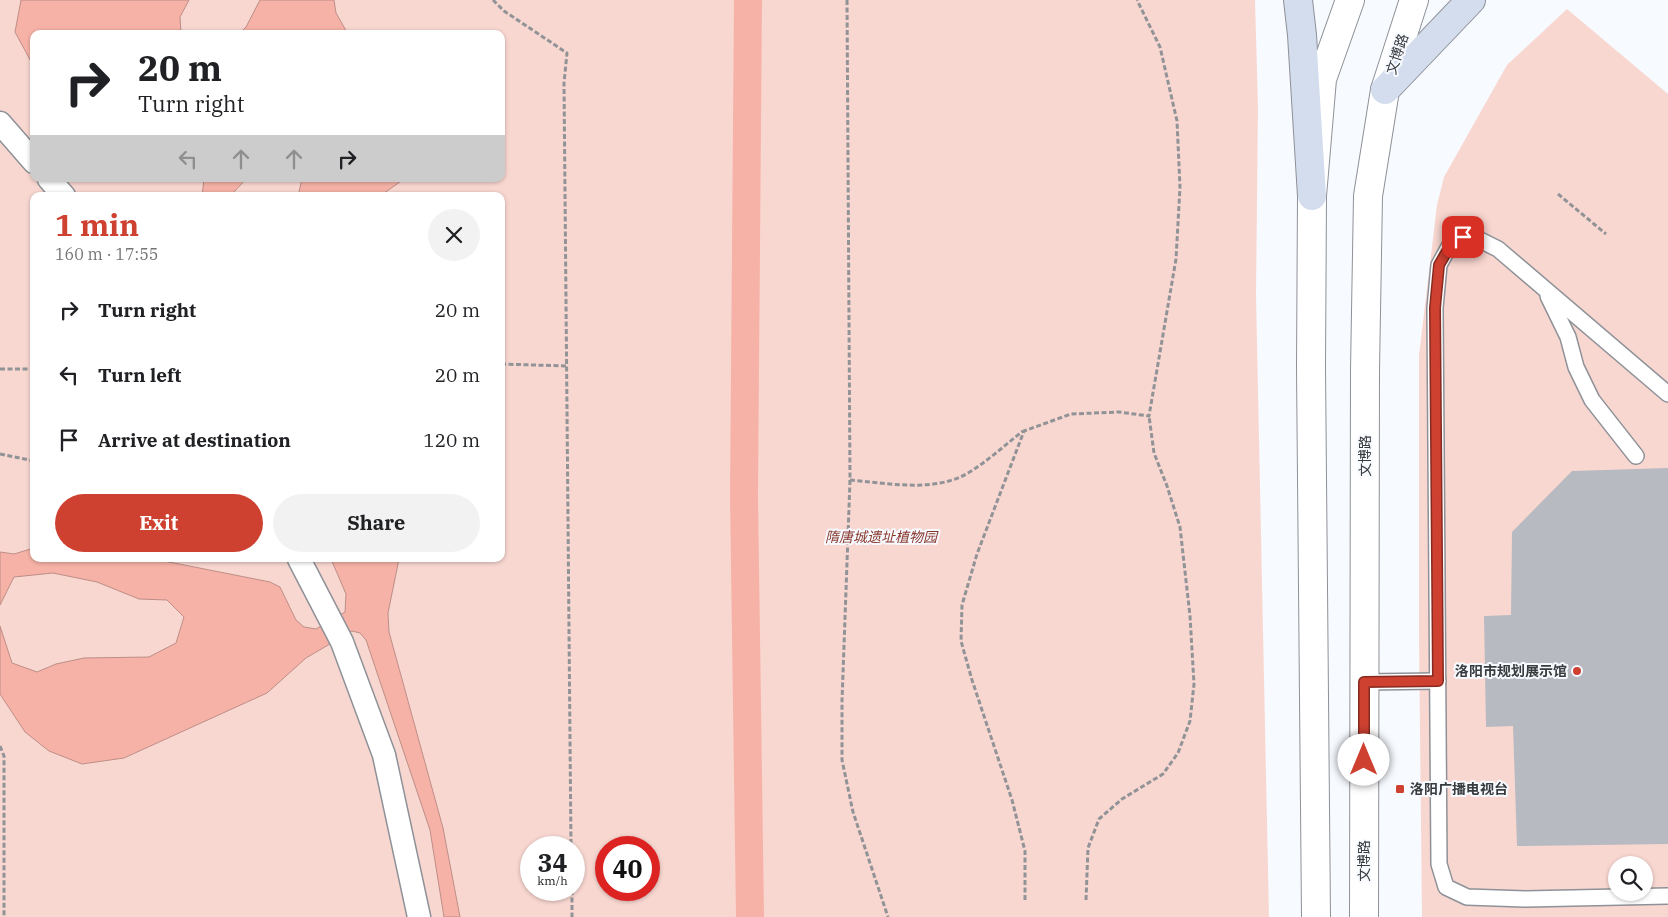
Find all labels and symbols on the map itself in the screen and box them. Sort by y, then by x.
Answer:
street label: 文博路 [1382,31,1412,77]
pin [1442,216,1484,258]
street label: 文博路 [1356,435,1374,477]
park label: 隋唐城遗址植物园 [825,528,939,546]
place label: 洛阳市规划展示馆 [1455,662,1567,680]
marker: 洛阳市规划展示馆 [1571,665,1583,677]
position arrow [1337,733,1389,785]
place label: 洛阳广播电视台 [1410,780,1508,798]
marker: 洛阳广播电视台 [1394,783,1406,795]
speed limit sign: 40 [595,836,660,901]
street label: 文博路 [1355,840,1373,882]

